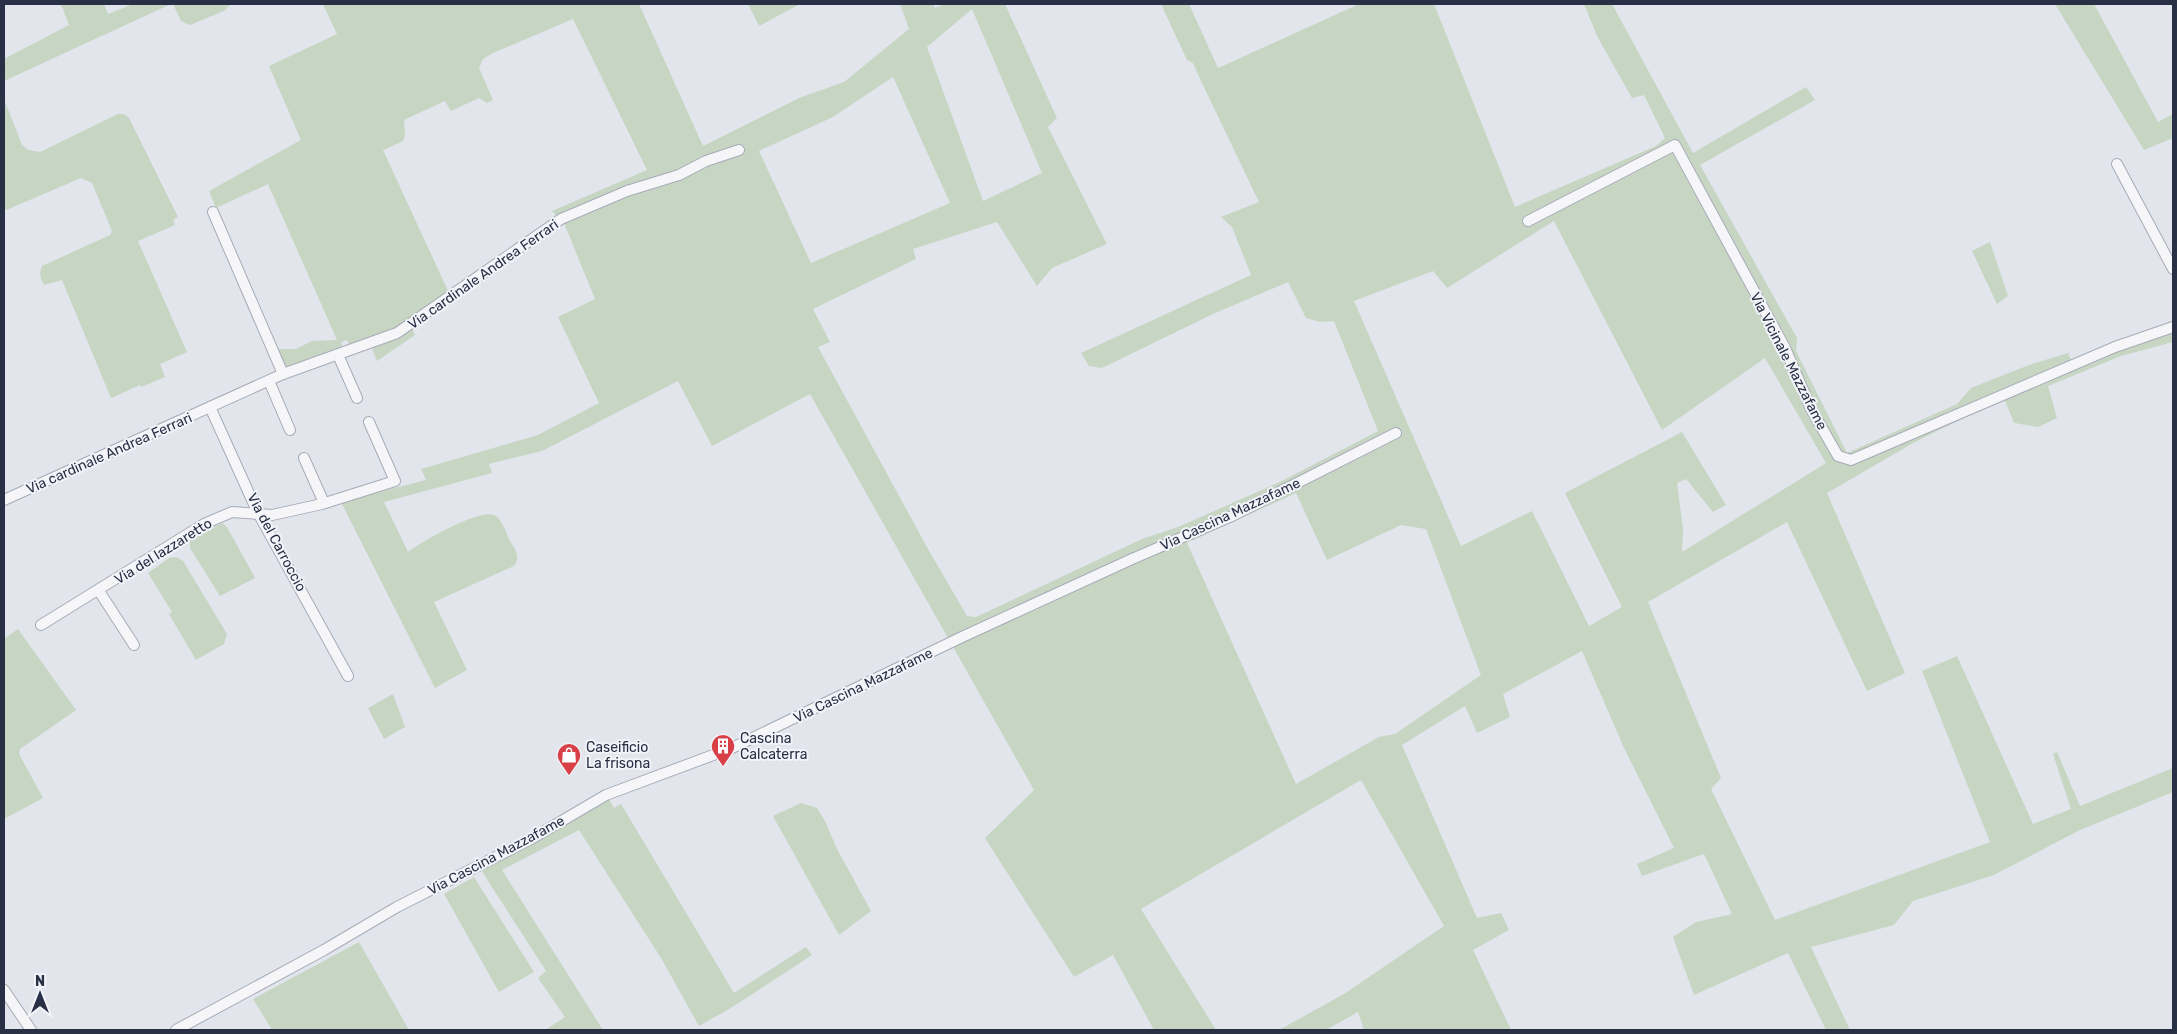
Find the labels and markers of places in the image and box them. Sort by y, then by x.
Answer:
place label: Cascina Calcaterra [740,730,807,763]
building icon: Cascina Calcaterra [710,733,736,767]
place label: Caseificio La frisona [586,739,650,772]
shop icon: Caseificio La frisona [556,742,582,776]

